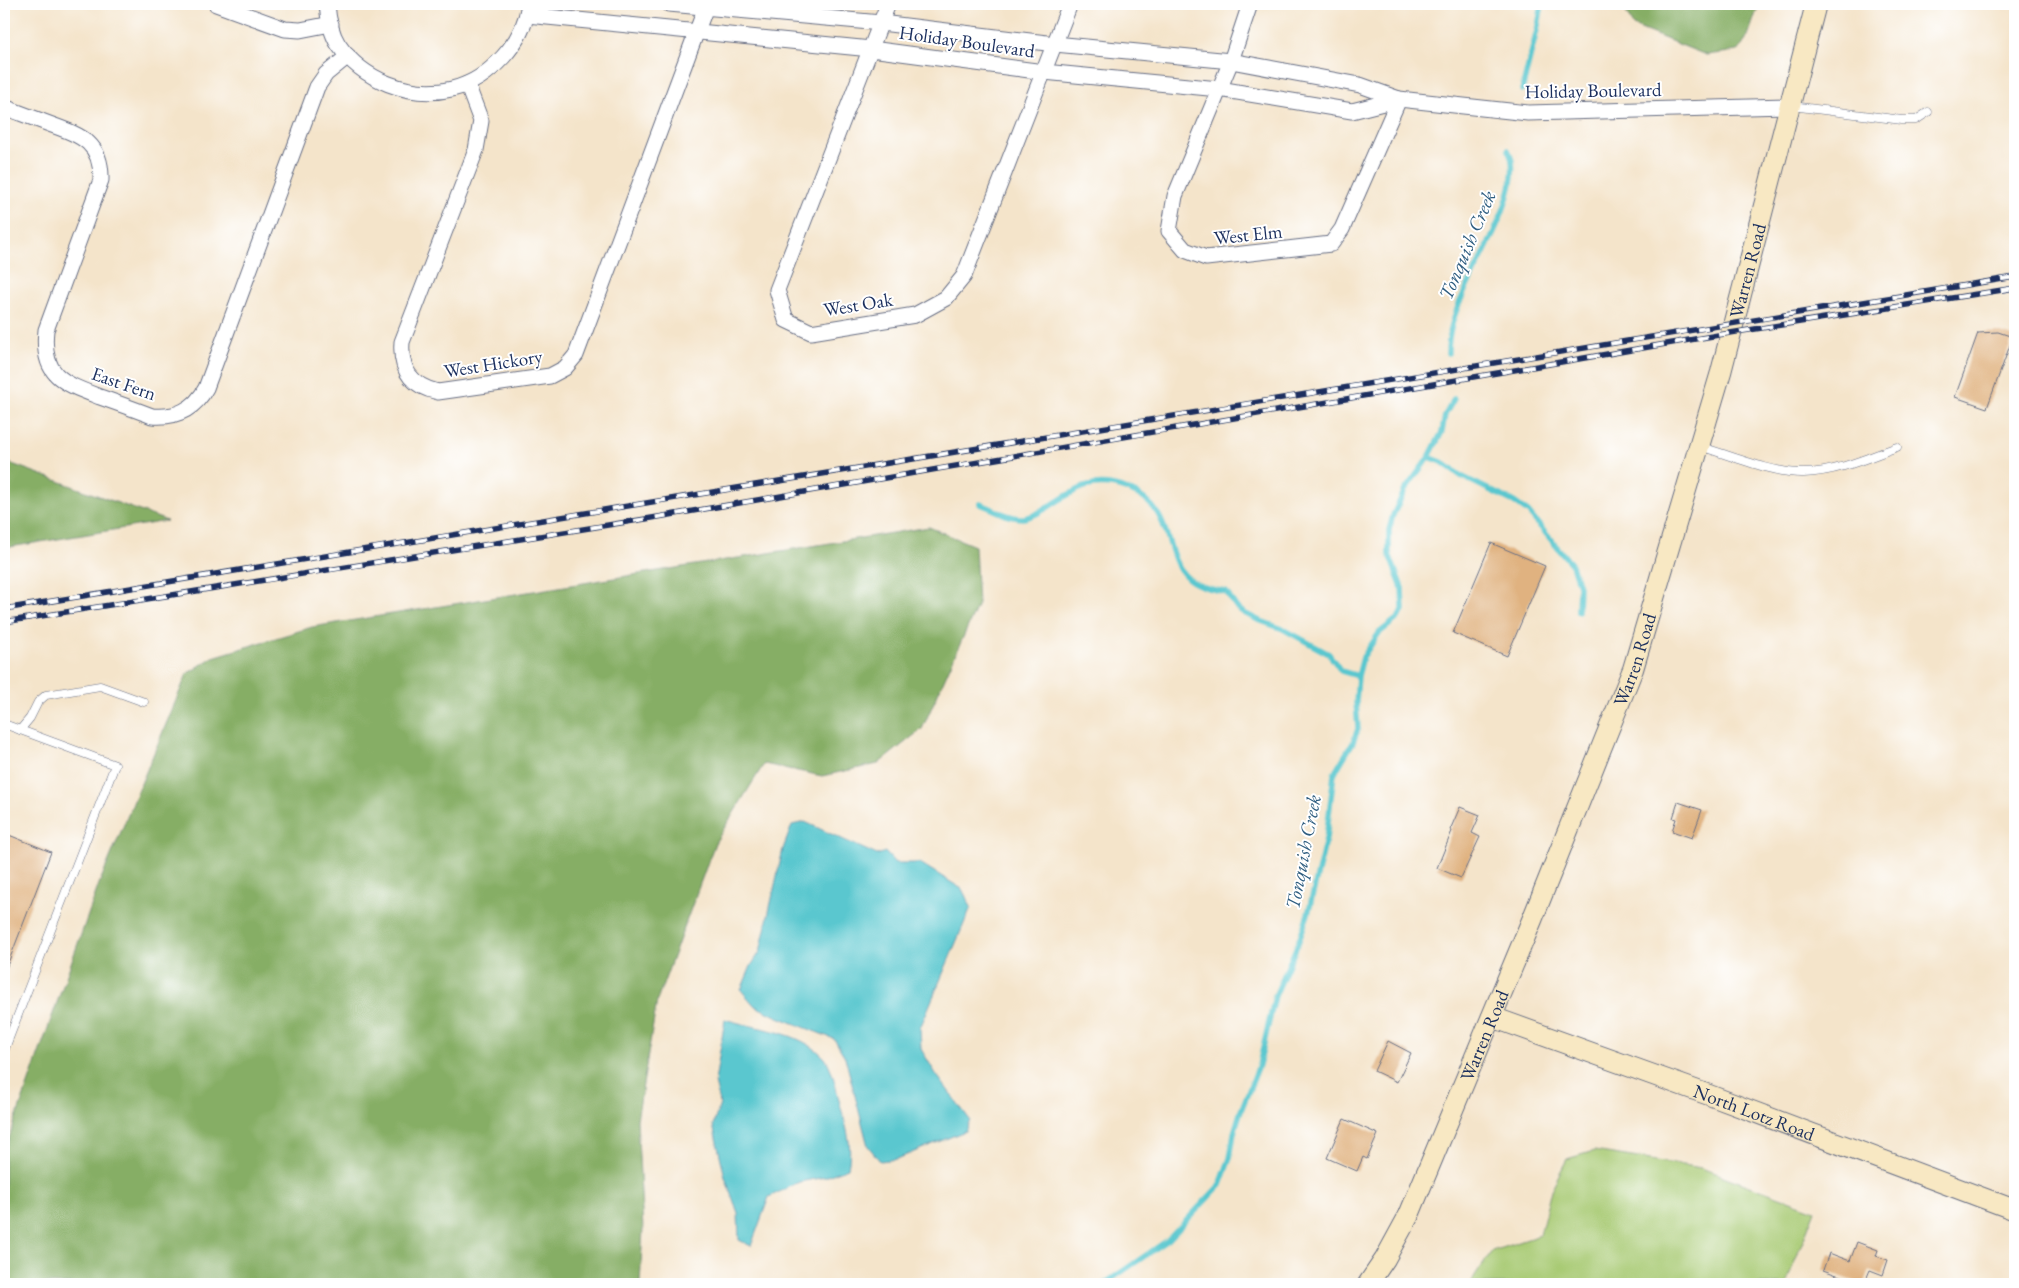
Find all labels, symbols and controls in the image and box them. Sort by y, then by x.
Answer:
street label: Holiday Boulevard [897,20,1037,63]
street label: Holiday Boulevard [1524,77,1662,104]
water label: Tonquish Creek [1432,186,1503,304]
street label: West Elm [1212,218,1284,251]
street label: Warren Road [1723,220,1772,321]
street label: West Oak [822,287,896,322]
street label: West Hickory [442,343,545,384]
street label: East Fern [88,361,159,406]
street label: Warren Road [1607,610,1662,710]
water label: Tonquish Creek [1279,793,1328,912]
street label: Warren Road [1454,986,1515,1085]
street label: North Lotz Road [1690,1078,1819,1147]

